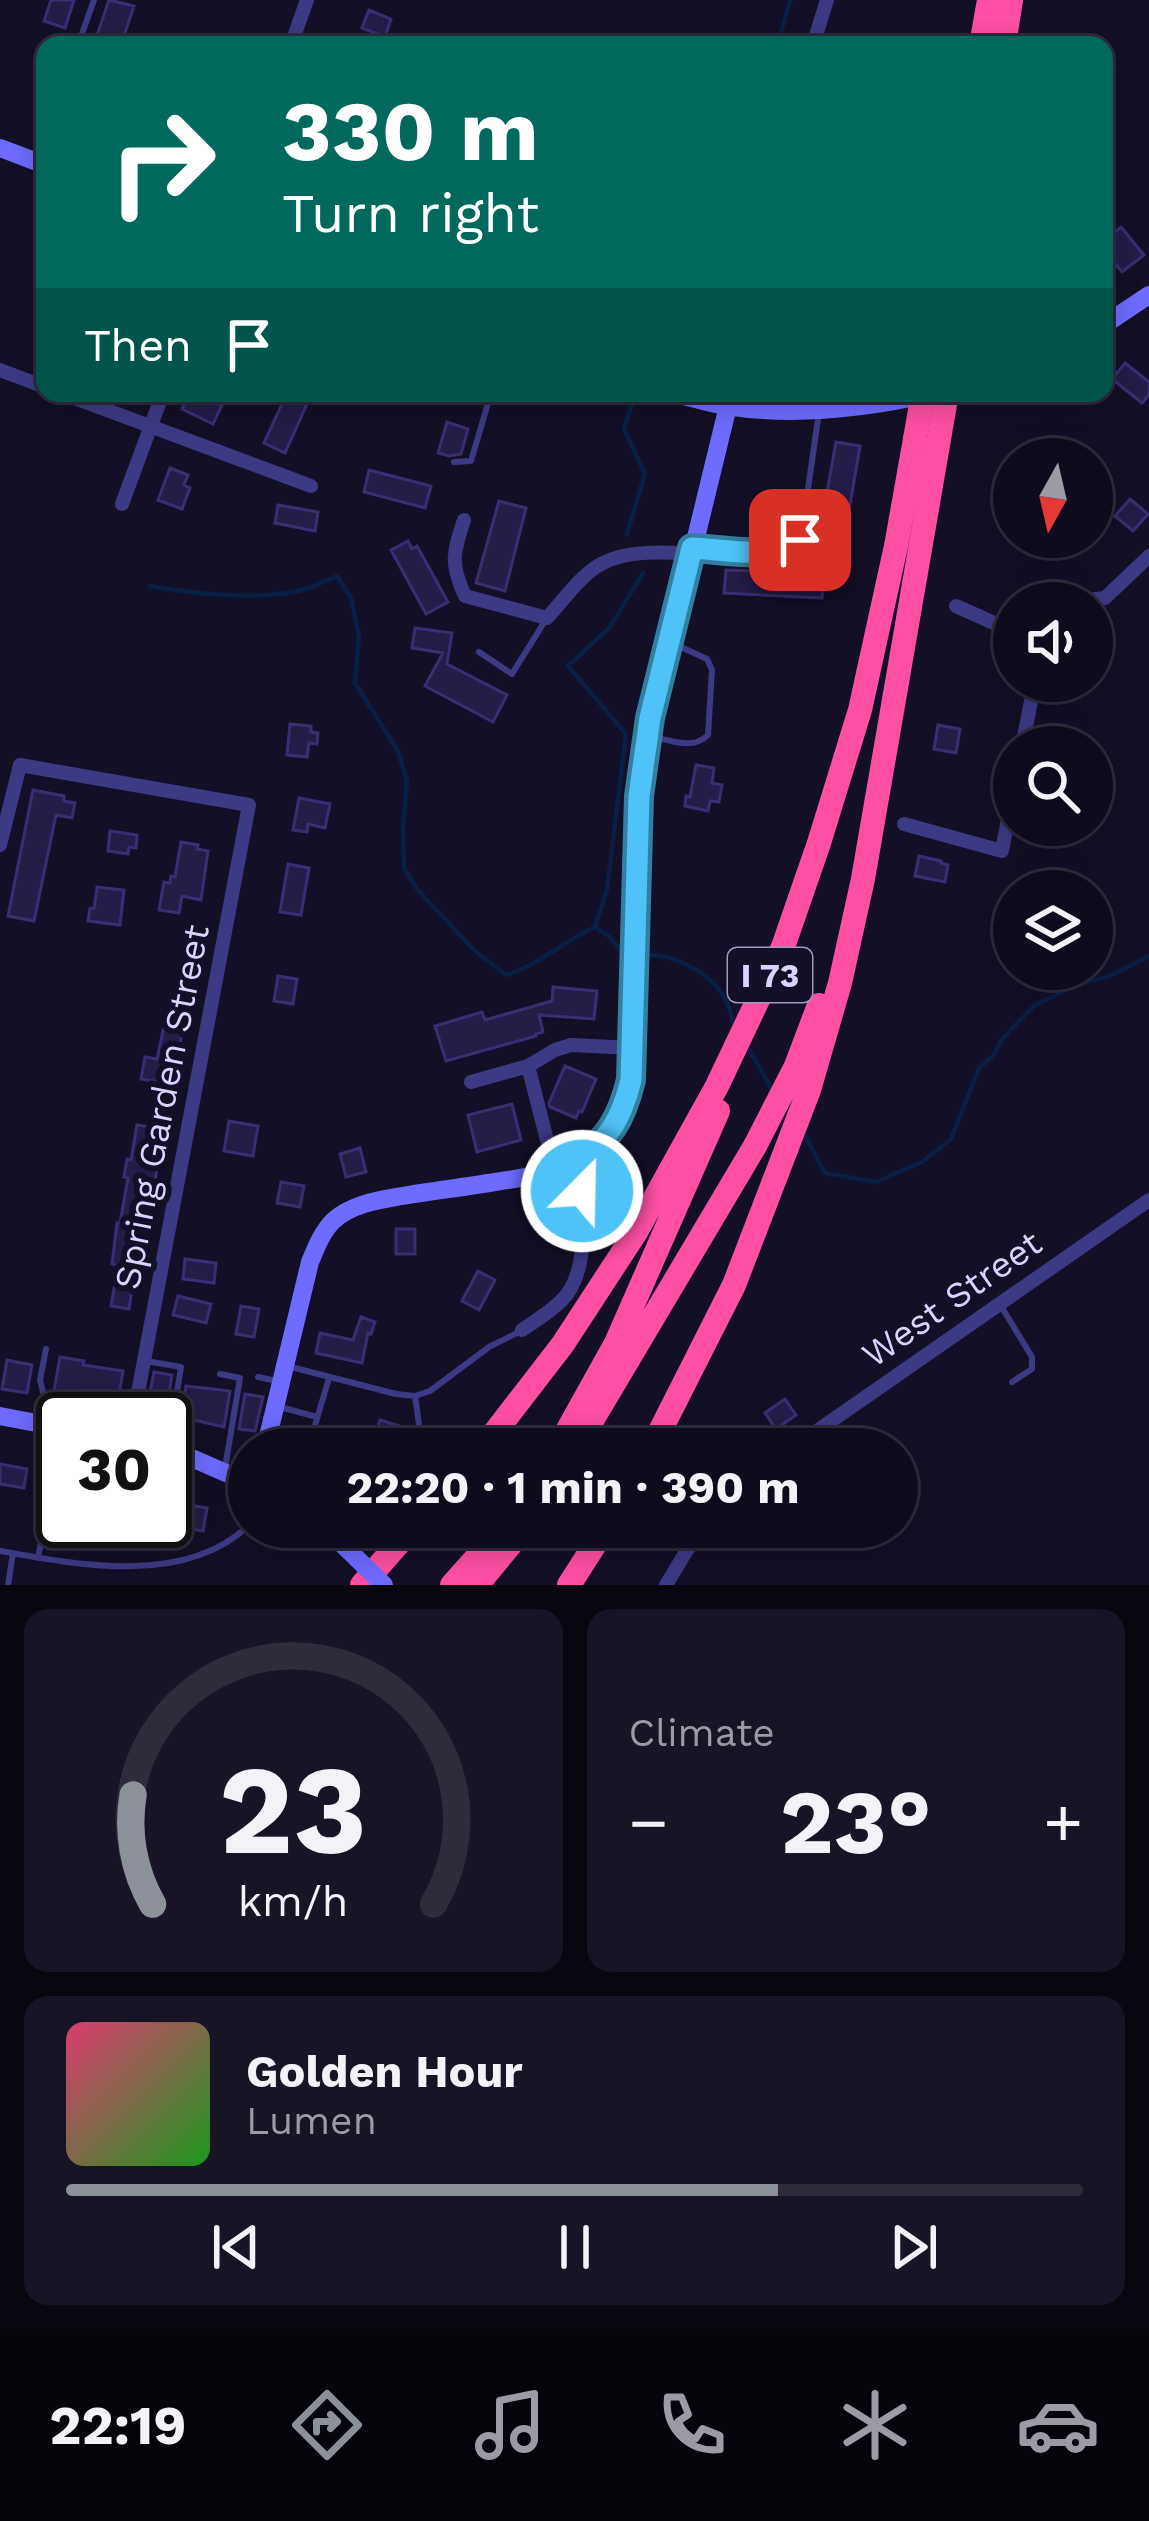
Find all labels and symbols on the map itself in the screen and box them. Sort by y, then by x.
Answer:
north arrow [993,438,1113,558]
pin [749,489,851,591]
street label: Spring Garden Street [106,921,218,1293]
road number: I 73 [728,948,812,1002]
position arrow [519,1128,645,1254]
street label: West Street [854,1222,1050,1376]
speed limit sign: 30 [36,1392,192,1548]

